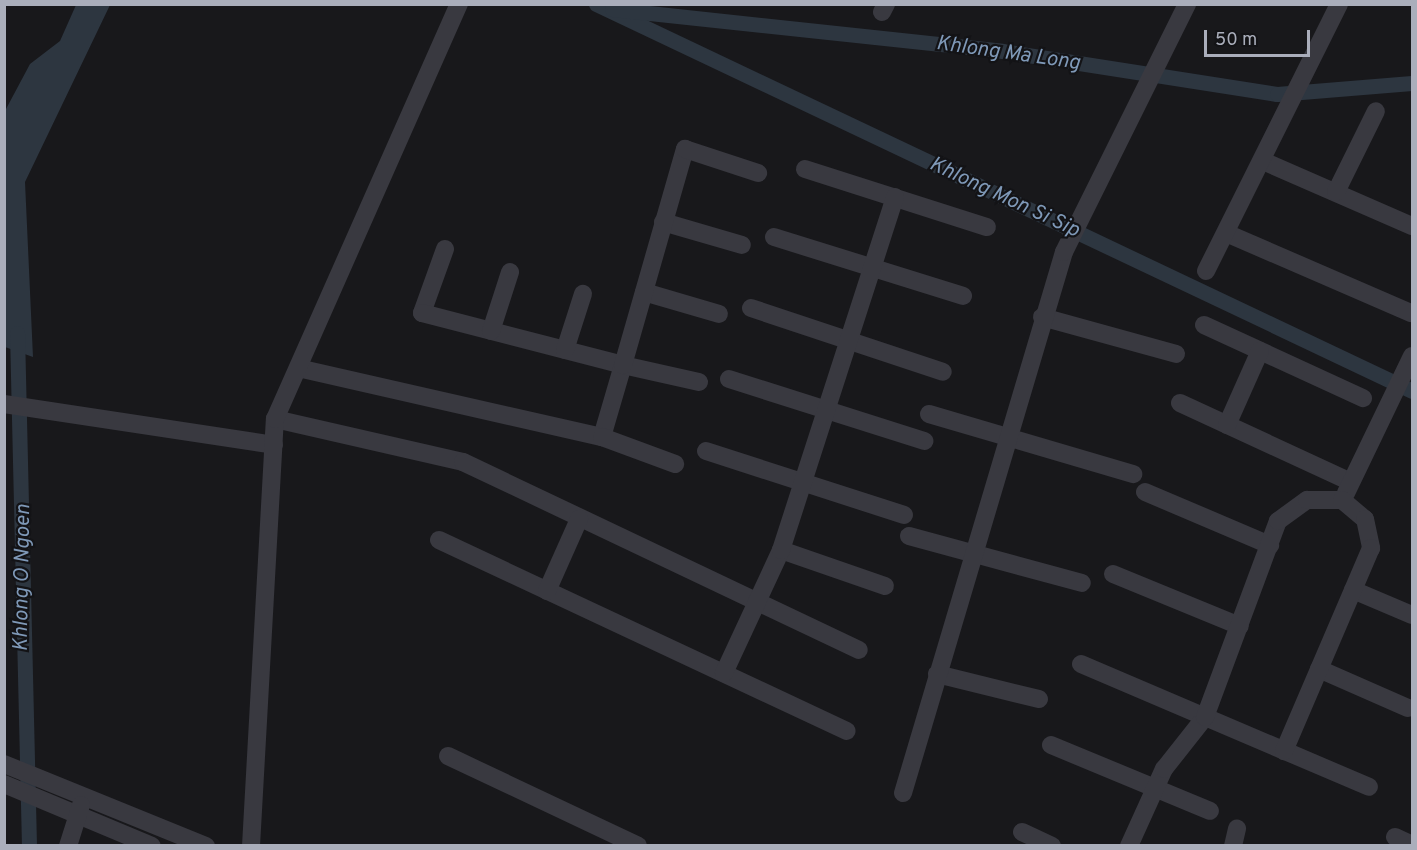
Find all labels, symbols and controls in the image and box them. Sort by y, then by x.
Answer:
scale bar [1207,18,1314,56]
text: 50 m [1215,29,1257,52]
water label: Khlong Ma Long [934,31,1082,77]
water label: Khlong Mon Si Sip [925,152,1083,244]
water label: Khlong O Ngoen [9,504,37,652]

